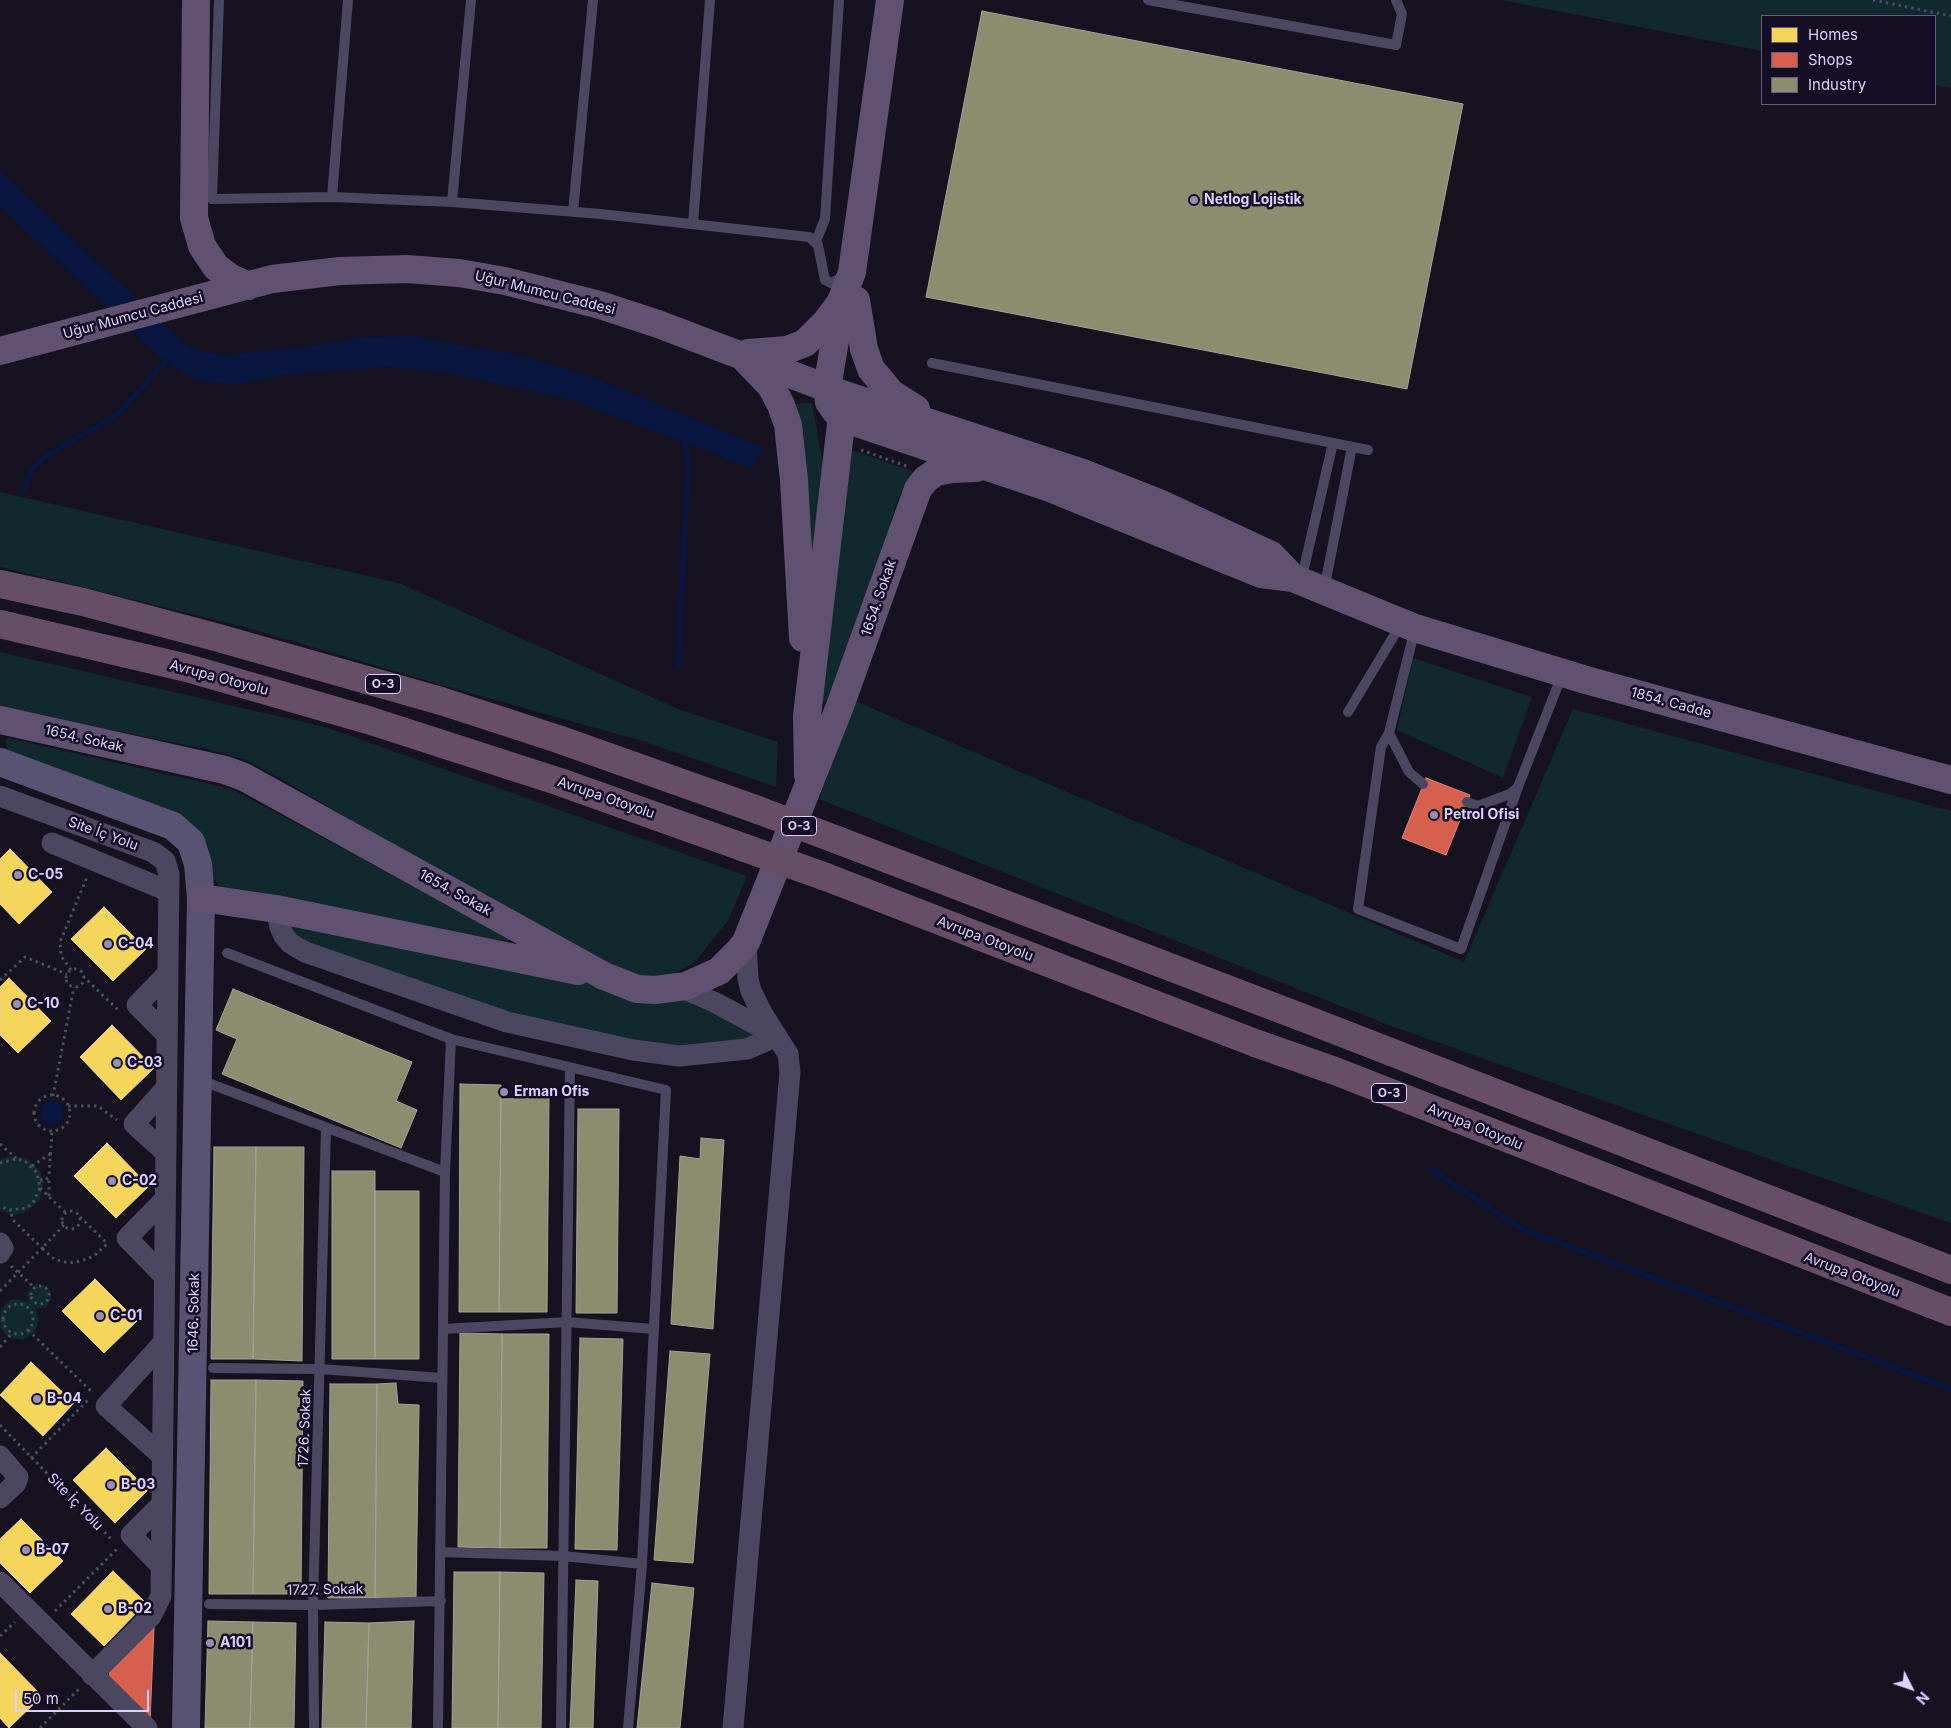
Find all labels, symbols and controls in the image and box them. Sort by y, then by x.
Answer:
legend [1761,15,1936,105]
text: Homes [1808,25,1858,44]
text: Shops [1808,50,1853,69]
text: Industry [1808,75,1866,94]
place label: Netlog Lojistik [1204,192,1302,208]
marker: Netlog Lojistik [1188,194,1200,206]
street label: Uğur Mumcu Caddesi [473,267,617,319]
street label: Uğur Mumcu Caddesi [61,289,205,343]
street label: 1654. Sokak [858,557,900,639]
street label: Avrupa Otoyolu [168,657,270,699]
road number: O-3 [366,674,400,694]
street label: 1854. Cadde [1629,684,1713,722]
street label: 1654. Sokak [43,722,125,756]
street label: Avrupa Otoyolu [555,774,657,822]
place label: Petrol Ofisi [1444,807,1519,823]
marker: Petrol Ofisi [1428,809,1440,821]
street label: Site İç Yolu [66,814,140,854]
road number: O-3 [782,816,816,836]
street label: 1654. Sokak [416,866,494,920]
place label: C-05 [28,867,63,883]
marker: C-05 [12,869,24,881]
street label: Avrupa Otoyolu [935,913,1035,965]
place label: C-04 [118,936,154,952]
marker: C-04 [102,938,114,950]
place label: C-10 [27,996,59,1012]
marker: C-10 [11,998,23,1010]
place label: C-03 [127,1055,162,1071]
marker: C-03 [111,1057,123,1069]
place label: Erman Ofis [514,1084,589,1100]
road number: O-3 [1372,1084,1406,1102]
marker: Erman Ofis [498,1086,510,1098]
street label: Avrupa Otoyolu [1425,1100,1525,1154]
place label: C-02 [122,1173,157,1189]
marker: C-02 [106,1175,118,1187]
street label: Avrupa Otoyolu [1802,1249,1902,1301]
street label: 1646. Sokak [185,1273,203,1353]
place label: C-01 [110,1308,142,1324]
marker: C-01 [94,1310,106,1322]
street label: 1726. Sokak [295,1388,315,1468]
place label: B-04 [47,1391,82,1407]
marker: B-04 [31,1393,43,1405]
street label: Site İç Yolu [44,1470,106,1534]
place label: B-03 [121,1477,155,1493]
marker: B-03 [105,1479,117,1491]
place label: B-07 [36,1542,69,1558]
marker: B-07 [20,1544,32,1556]
street label: 1727. Sokak [286,1581,364,1599]
place label: B-02 [118,1601,152,1617]
marker: B-02 [102,1603,114,1615]
place label: A101 [220,1635,251,1651]
marker: A101 [204,1637,216,1649]
north arrow [1886,1663,1936,1713]
scale bar [18,1680,151,1712]
text: 50 m [23,1689,59,1708]
text: N [1913,1689,1933,1708]

